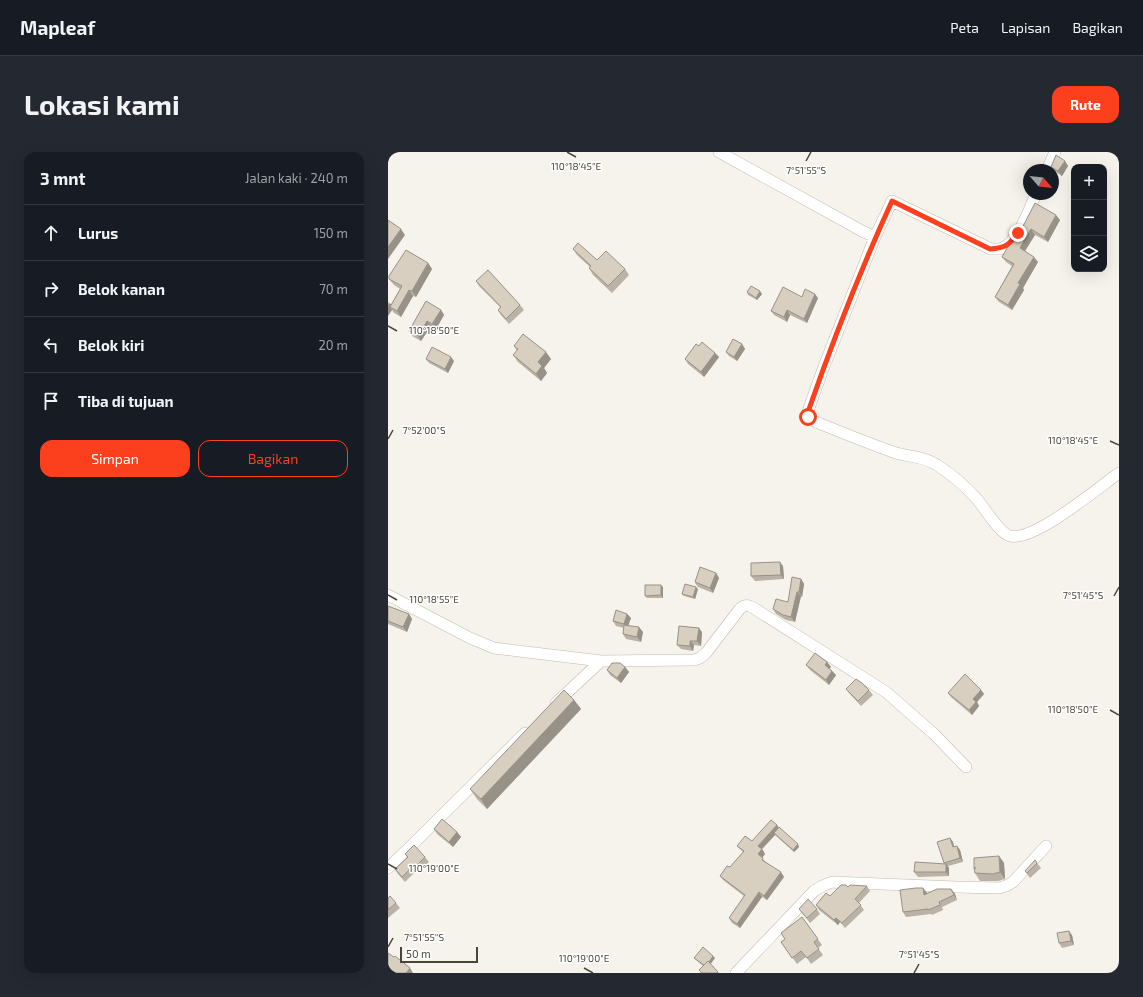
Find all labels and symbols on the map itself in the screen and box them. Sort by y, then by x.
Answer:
text: 110°18'45"E [551,160,601,172]
text: 7°51'55"S [786,164,826,176]
north arrow [1023,164,1059,200]
route end [1009,224,1027,242]
text: 110°18'50"E [409,324,460,336]
route start [799,408,817,426]
text: 7°52'00"S [402,424,446,436]
text: 110°18'45"E [1048,434,1098,446]
text: 7°51'45"S [1063,589,1104,601]
text: 110°18'55"E [409,593,459,605]
text: 110°18'50"E [1048,703,1099,715]
text: 110°19'00"E [409,862,460,874]
text: 7°51'55"S [404,931,444,943]
scale bar [400,945,478,964]
text: 7°51'45"S [899,948,940,960]
text: 110°19'00"E [559,952,610,964]

